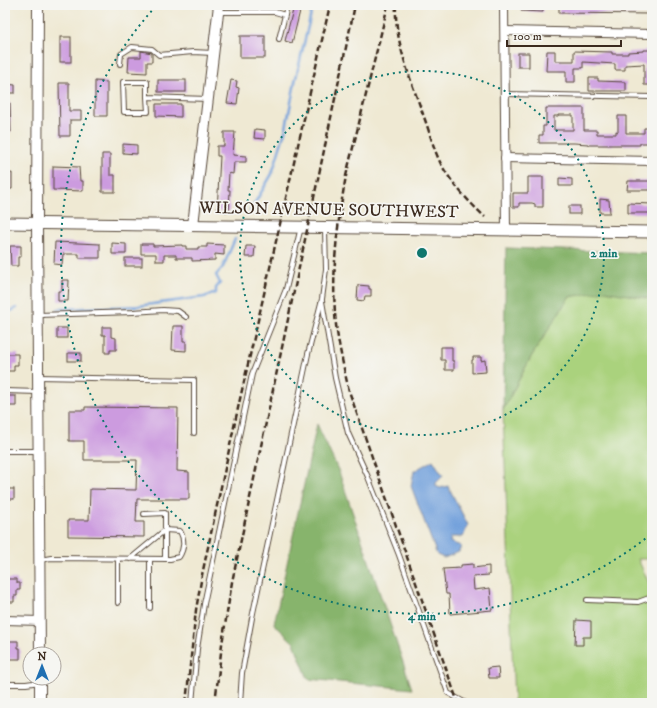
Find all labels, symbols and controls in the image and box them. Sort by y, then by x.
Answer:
scale bar [507,22,621,48]
text: 100 m [513,29,542,44]
street label: WILSON AVENUE SOUTHWEST [198,197,459,223]
centre of rings [415,246,429,260]
text: 2 min [591,246,618,261]
text: 4 min [407,609,437,624]
north arrow [22,646,62,686]
text: N [37,650,47,664]

